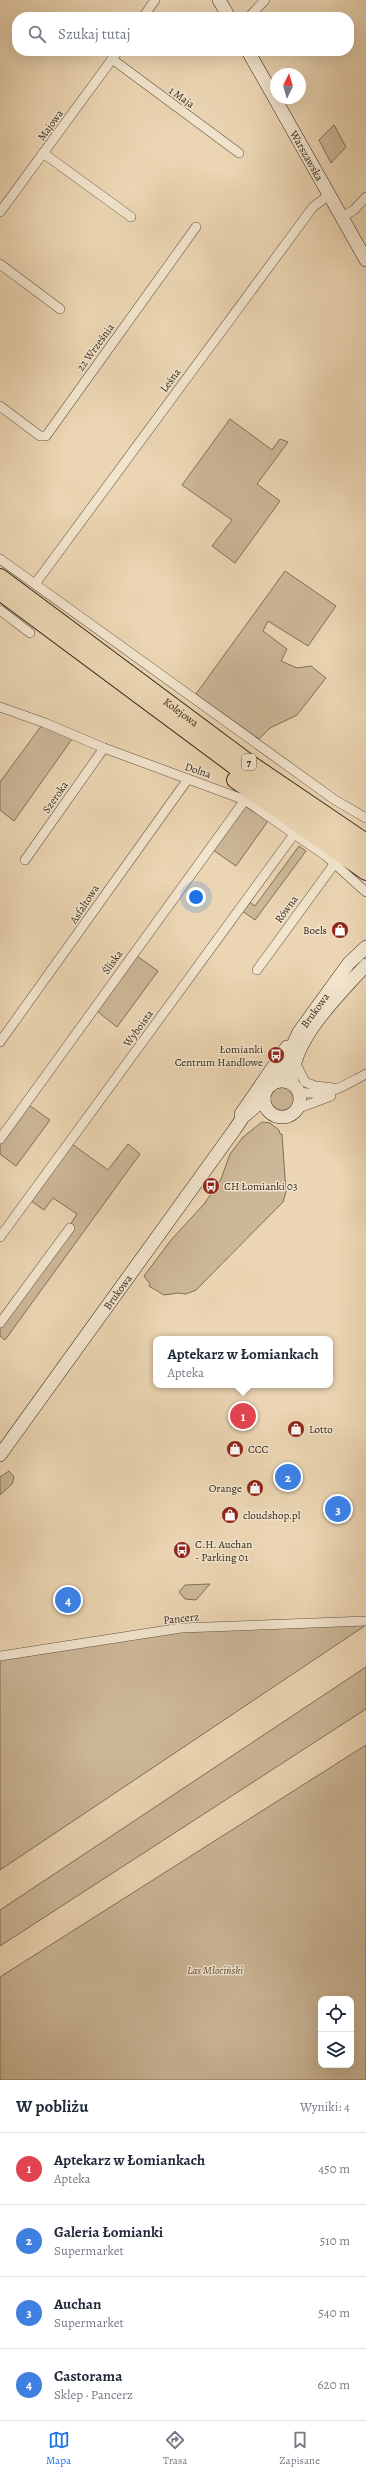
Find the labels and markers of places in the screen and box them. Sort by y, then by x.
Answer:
shop icon: Boels [330,920,350,940]
place label: Boels [303,923,327,938]
place label: Łomianki Centrum Handlowe [175,1042,263,1070]
bus stop icon: Łomianki Centrum Handlowe [266,1045,286,1065]
bus stop icon: CH Łomianki 03 [201,1176,221,1196]
place label: CH Łomianki 03 [224,1179,298,1194]
pin: 1 [230,1401,256,1431]
shop icon: Lotto [286,1419,306,1439]
place label: Lotto [309,1422,333,1437]
shop icon: CCC [225,1439,245,1459]
place label: CCC [248,1442,269,1457]
pin: 2 [275,1462,301,1492]
shop icon: Orange [245,1478,265,1498]
place label: Orange [209,1481,242,1496]
pin: 3 [325,1494,351,1524]
shop icon: cloudshop.pl [220,1505,240,1525]
place label: cloudshop.pl [243,1508,301,1523]
place label: C.H. Auchan - Parking 01 [195,1537,252,1565]
bus stop icon: C.H. Auchan - Parking 01 [172,1540,192,1560]
pin: 4 [55,1585,81,1615]

